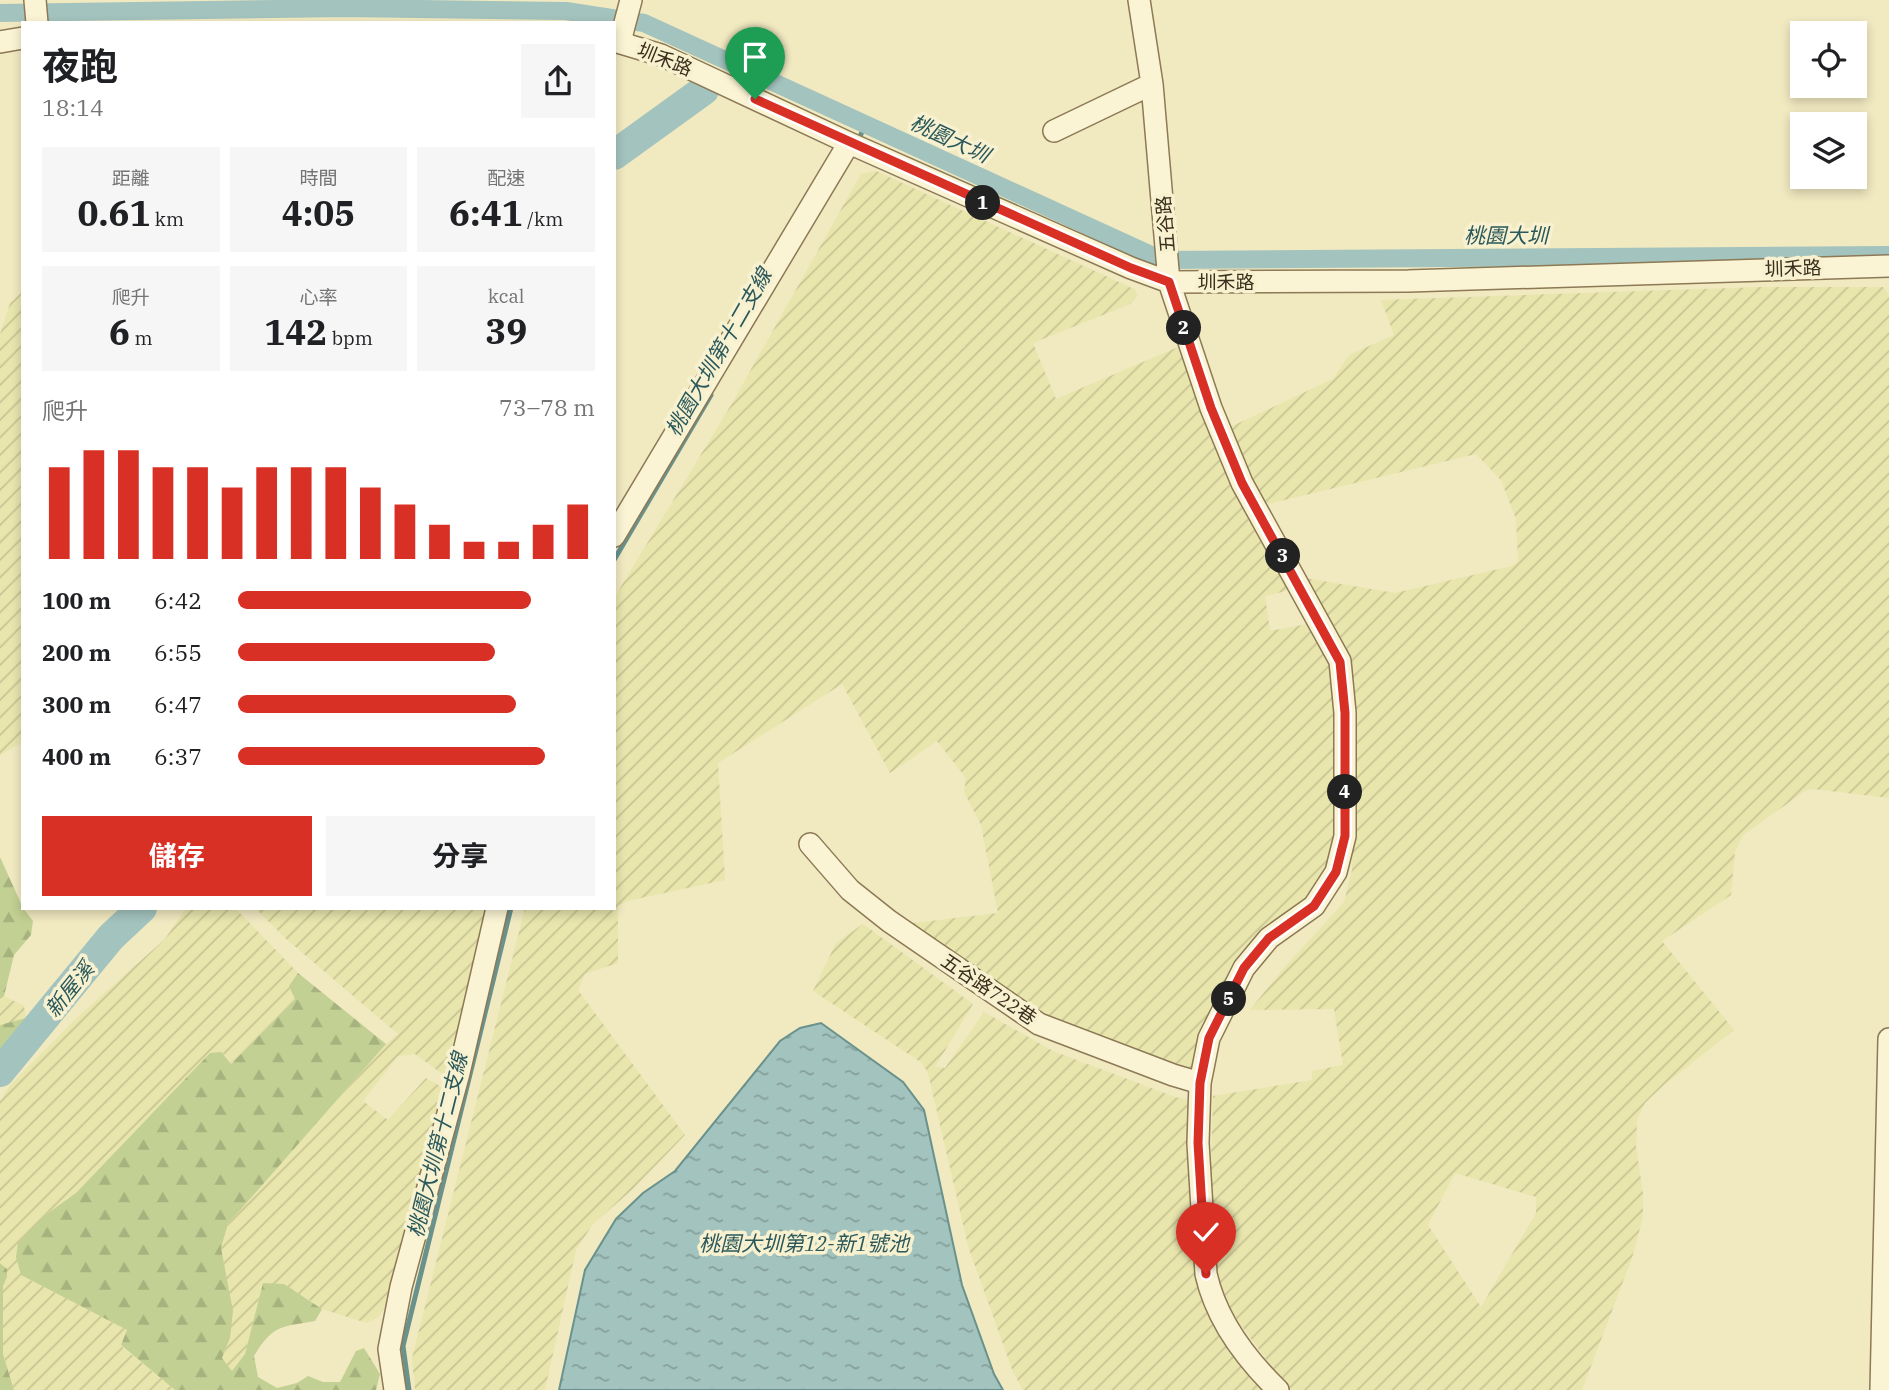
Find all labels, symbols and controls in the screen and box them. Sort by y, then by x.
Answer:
map controls [1790,21,1867,189]
button: locate [1790,21,1867,98]
pin [725,27,785,99]
street label: 圳禾路 [634,37,696,81]
icon: arrive [736,38,774,76]
text: 夜跑 [42,41,118,90]
button: share [521,44,595,118]
text: 18:14 [42,92,104,122]
water label: 桃園大圳 [906,108,997,170]
button: layers [1790,112,1867,189]
text: 距離 [112,166,150,190]
text: 時間 [299,166,338,190]
text: 配速 [487,166,525,190]
pin: 1 [965,186,1000,220]
text: 0.61 [78,190,150,236]
text: 4:05 [282,190,355,236]
text: 6:41 [449,190,523,236]
text: 1 [977,190,988,214]
street label: 五谷路 [1151,195,1179,253]
text: km [150,207,184,231]
text: /km [523,207,563,231]
water label: 桃園大圳 [1464,221,1551,249]
street label: 圳禾路 [1764,255,1822,281]
water label: 桃園大圳第十二支線 [659,261,778,441]
street label: 圳禾路 [1197,270,1255,294]
text: kcal [488,284,524,308]
text: 爬升 [112,285,150,309]
text: 心率 [299,285,338,309]
text: 39 [485,308,527,354]
text: 6 [109,309,130,355]
text: 142 [264,309,327,355]
pin: 2 [1166,310,1202,346]
text: 2 [1178,315,1189,339]
text: m [130,326,153,350]
text: bpm [327,326,373,350]
text: 73–78 m [499,392,595,422]
text: 爬升 [42,395,88,425]
pin: 3 [1266,538,1300,574]
text: 3 [1277,543,1288,567]
text: 100 m [42,585,111,615]
text: 6:42 [154,585,202,615]
text: 200 m [42,637,111,667]
text: 6:55 [154,637,202,667]
text: 300 m [42,689,111,719]
text: 6:47 [154,689,202,719]
text: 400 m [42,741,111,771]
text: 6:37 [154,741,202,771]
pin: 4 [1328,774,1362,810]
text: 4 [1339,779,1350,803]
button: 儲存 [42,816,312,896]
button: 分享 [326,816,595,896]
street label: 五谷路722巷 [937,948,1041,1030]
water label: 新屋溪 [38,953,102,1022]
pin: 5 [1212,982,1246,1016]
text: 5 [1223,986,1234,1010]
water label: 桃園大圳第十二支線 [401,1048,474,1240]
pin [1176,1202,1236,1274]
icon: check [1187,1213,1225,1251]
water label: 桃園大圳第12-新1號池 [699,1229,911,1257]

